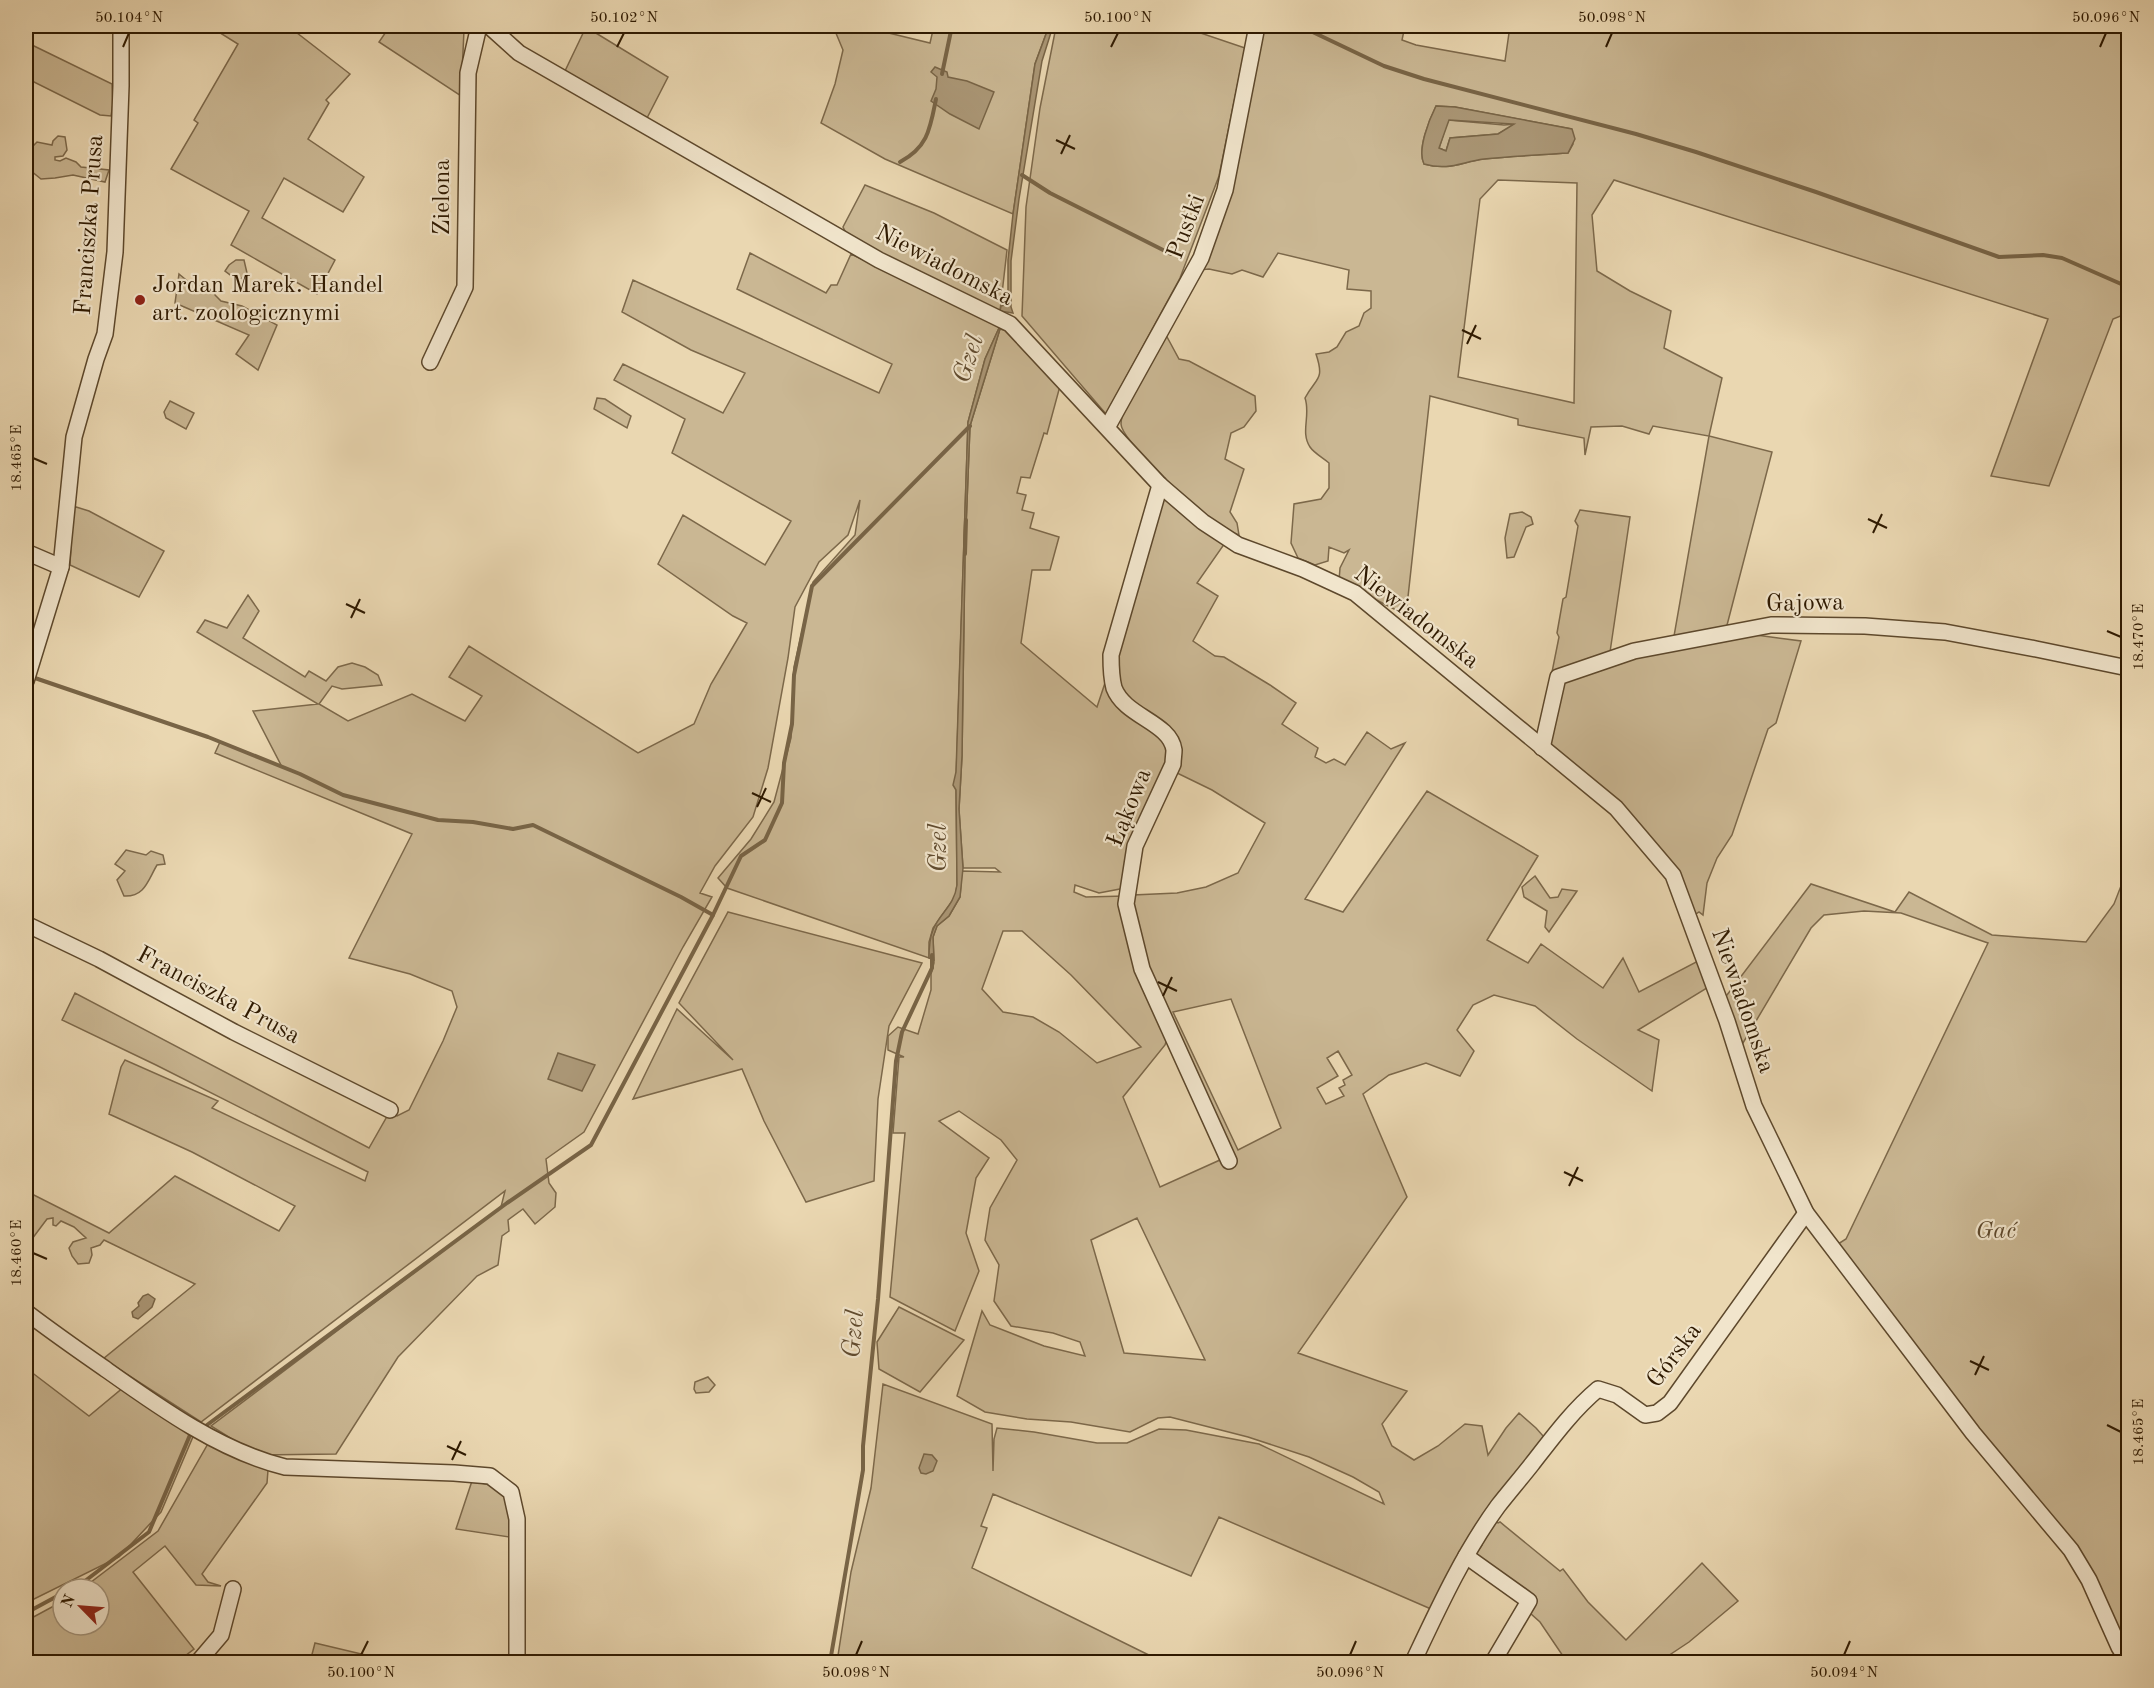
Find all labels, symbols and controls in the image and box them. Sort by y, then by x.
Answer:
text: 50.104°N [95,11,163,26]
text: 50.102°N [590,11,658,26]
text: 50.100°N [1084,11,1152,26]
text: 50.098°N [1578,11,1646,26]
text: 50.096°N [2072,11,2140,26]
street label: Franciszka Prusa [72,134,108,316]
street label: Zielona [431,159,455,235]
street label: Pustki [1164,191,1210,263]
street label: Niewiadomska [871,221,1017,311]
place label: Jordan Marek. Handel art. zoologicznymi [152,274,383,326]
marker: Jordan Marek. Handel art. zoologicznymi [133,293,147,307]
water label: Gzel [949,331,989,386]
text: 18.465°E [10,425,25,491]
street label: Niewiadomska [1349,562,1483,674]
street label: Gajowa [1766,591,1844,617]
text: 18.470°E [2132,604,2147,670]
street label: Łąkowa [1103,765,1157,851]
water label: Gzel [926,823,952,872]
street label: Niewiadomska [1706,926,1778,1077]
street label: Franciszka Prusa [132,943,304,1049]
text: 18.460°E [10,1220,25,1286]
park label: Gać [1976,1220,2018,1244]
water label: Gzel [839,1308,869,1359]
street label: Górska [1643,1319,1707,1393]
text: 18.465°E [2132,1399,2147,1465]
north arrow [51,1577,111,1637]
text: N [59,1592,79,1610]
text: 50.100°N [327,1666,395,1681]
text: 50.098°N [822,1666,890,1681]
text: 50.096°N [1316,1666,1384,1681]
text: 50.094°N [1810,1666,1878,1681]

